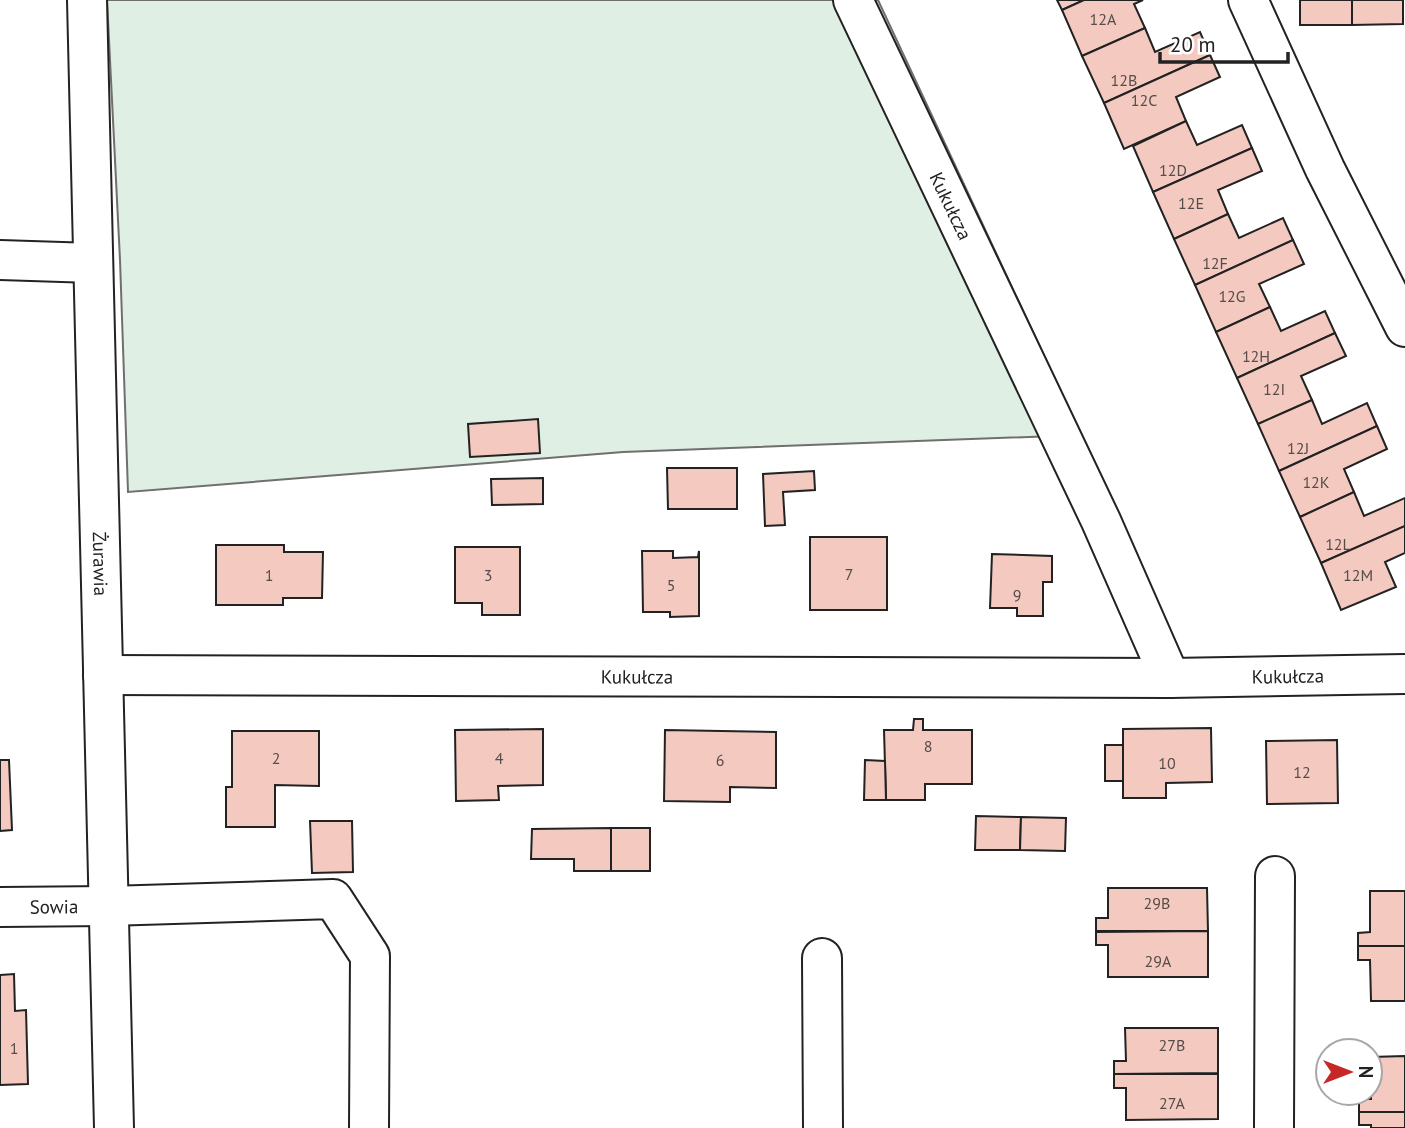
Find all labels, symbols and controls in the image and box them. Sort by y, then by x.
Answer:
house number: 12A [1090,9,1117,29]
scale bar [1160,21,1288,65]
text: 20 m [1170,31,1216,58]
house number: 12B [1111,70,1137,90]
house number: 12C [1131,90,1157,110]
house number: 12D [1159,160,1187,180]
street label: Kukułcza [925,168,977,244]
house number: 12E [1178,193,1204,213]
house number: 12F [1202,253,1228,273]
house number: 12G [1218,286,1246,306]
house number: 12H [1242,346,1270,366]
house number: 12I [1263,379,1285,399]
house number: 12J [1287,438,1309,458]
house number: 12K [1302,472,1330,492]
street label: Żurawia [88,531,113,596]
house number: 12L [1325,534,1351,554]
house number: 7 [845,564,853,584]
house number: 1 [265,565,273,585]
house number: 3 [484,565,492,585]
house number: 12M [1343,565,1373,585]
house number: 5 [667,575,675,595]
house number: 9 [1013,585,1021,605]
street label: Kukułcza [1252,663,1324,689]
street label: Kukułcza [601,664,673,689]
house number: 8 [924,736,932,756]
house number: 2 [272,748,280,768]
house number: 4 [495,748,504,768]
house number: 6 [716,750,724,770]
house number: 10 [1158,753,1176,773]
house number: 12 [1293,762,1311,782]
house number: 29B [1144,893,1170,913]
street label: Sowia [30,894,78,919]
house number: 29A [1145,951,1172,971]
house number: 27B [1159,1035,1185,1055]
north arrow [1314,1037,1384,1107]
house number: 1 [10,1038,18,1058]
text: N [1354,1066,1378,1078]
house number: 27A [1159,1093,1186,1113]

